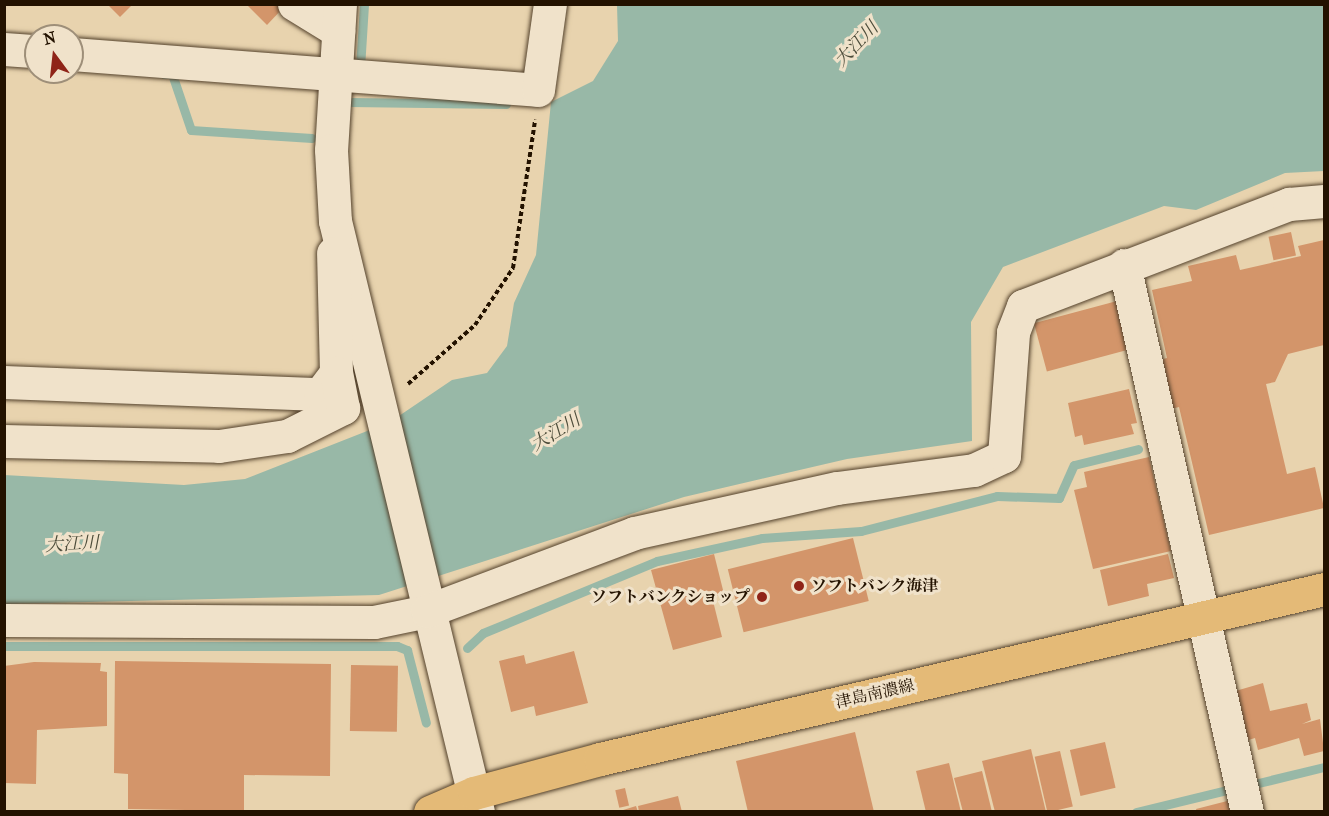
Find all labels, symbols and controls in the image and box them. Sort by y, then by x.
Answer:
water label: 大江川 [830,18,884,72]
north arrow [24,24,84,84]
text: N [41,27,58,49]
water label: 大江川 [527,410,585,456]
water label: 大江川 [44,533,100,557]
place label: ソフトバンク海津 [811,576,939,596]
marker: ソフトバンク海津 [792,579,806,593]
place label: ソフトバンクショップ [590,587,750,607]
marker: ソフトバンクショップ [755,590,769,604]
street label: 津島南濃線 [834,676,916,712]

